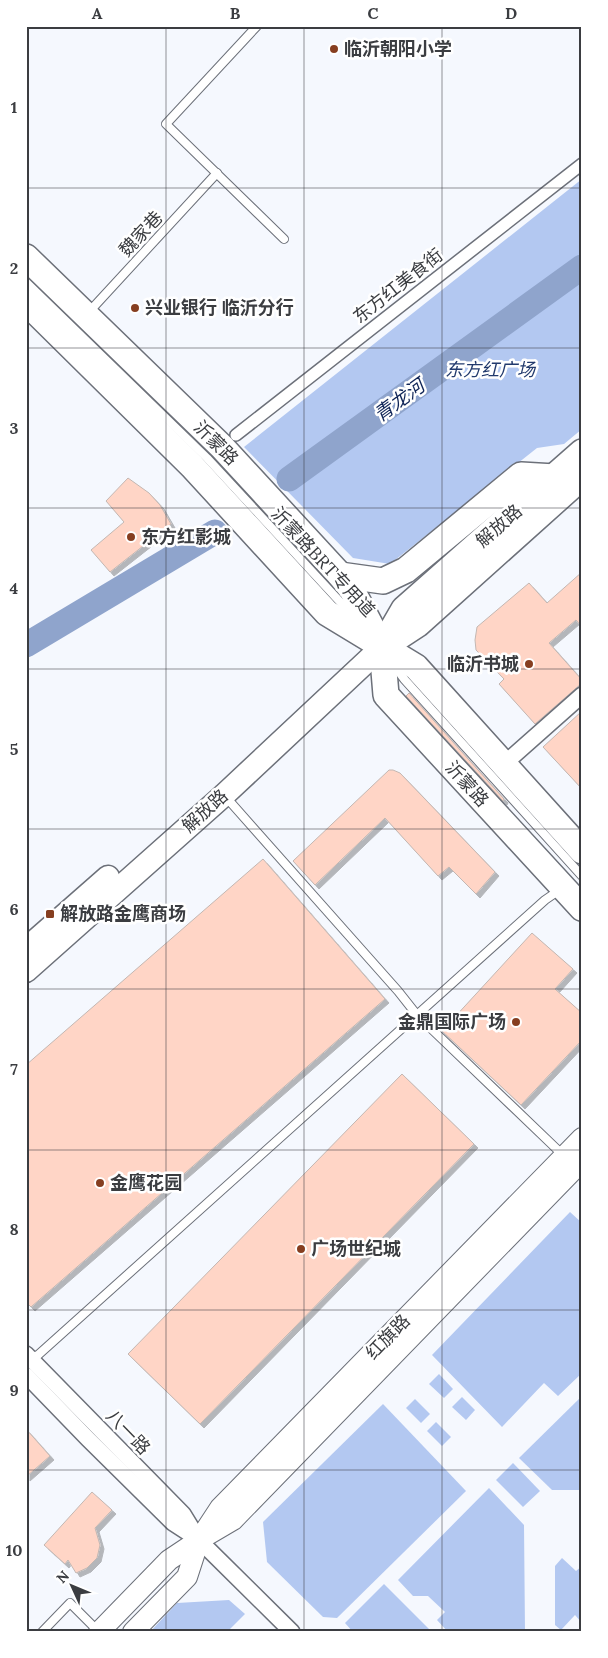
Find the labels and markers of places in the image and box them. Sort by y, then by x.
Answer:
place label: 临沂朝阳小学 [344,37,452,60]
marker: 临沂朝阳小学 [328,43,340,55]
place label: 兴业银行 临沂分行 [145,296,294,319]
marker: 兴业银行 临沂分行 [129,302,141,314]
place label: 东方红影城 [141,525,231,548]
marker: 东方红影城 [125,531,137,543]
place label: 临沂书城 [447,652,519,675]
marker: 临沂书城 [523,658,535,670]
place label: 解放路金鹰商场 [60,902,186,925]
marker: 解放路金鹰商场 [44,908,56,920]
place label: 金鼎国际广场 [398,1010,506,1033]
marker: 金鼎国际广场 [510,1016,522,1028]
place label: 金鹰花园 [110,1171,182,1194]
marker: 金鹰花园 [94,1177,106,1189]
place label: 广场世纪城 [311,1237,401,1260]
marker: 广场世纪城 [295,1243,307,1255]

